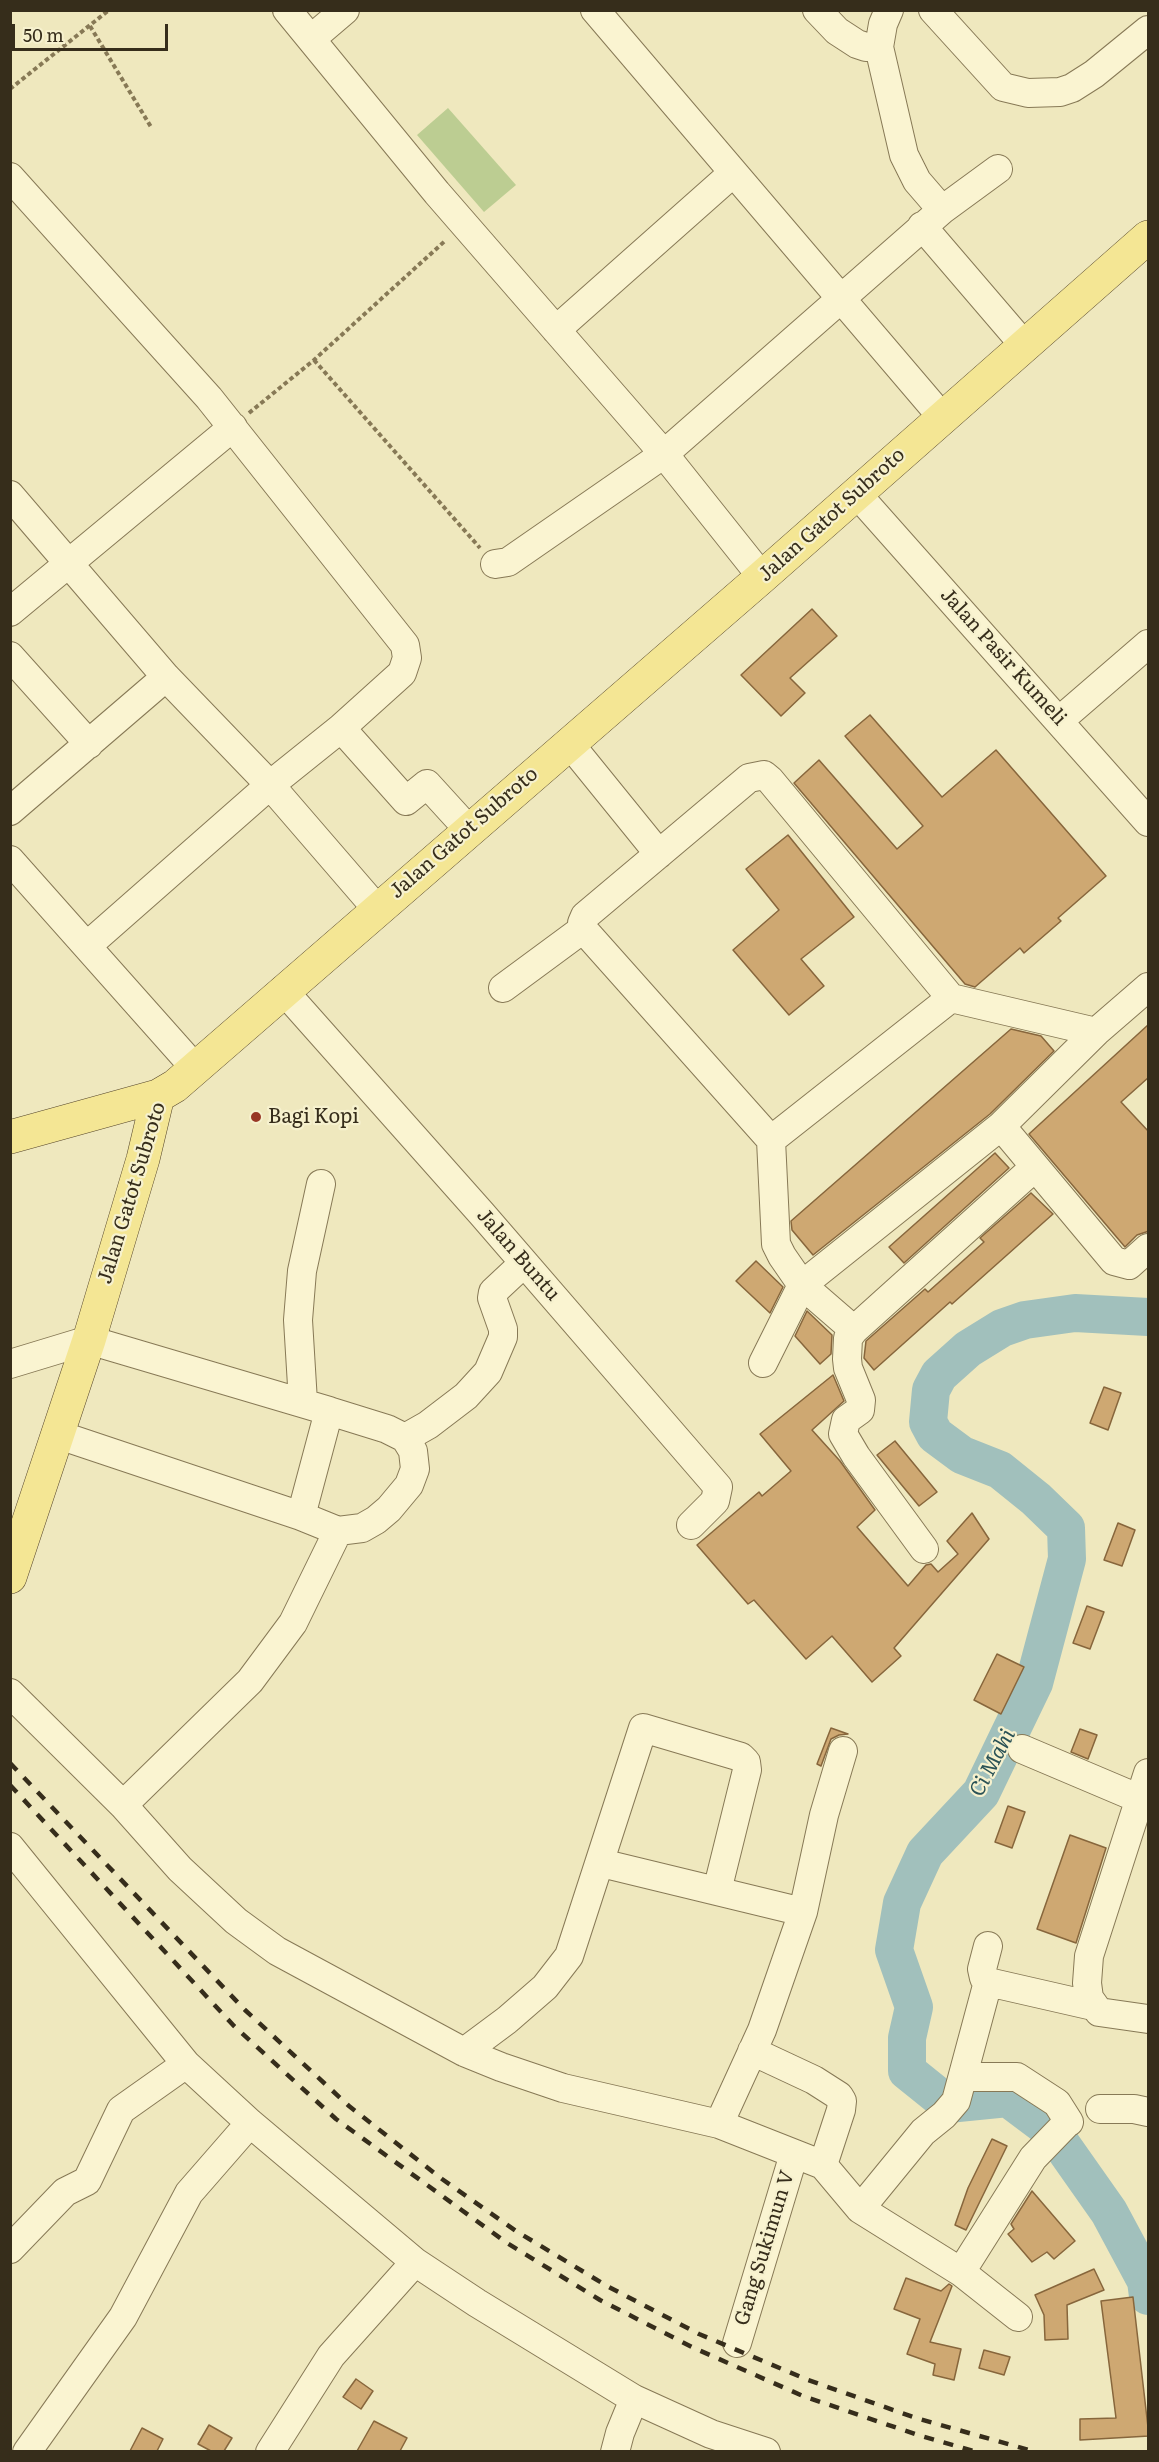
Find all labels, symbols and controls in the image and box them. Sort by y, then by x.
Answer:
scale bar [15,12,171,50]
text: 50 m [23,21,64,48]
street label: Jalan Gatot Subroto [754,443,910,587]
street label: Jalan Pasir Kumeli [935,583,1071,731]
street label: Jalan Gatot Subroto [385,762,543,904]
street label: Jalan Gatot Subroto [93,1099,171,1287]
place label: Bagi Kopi [268,1105,359,1129]
marker: Bagi Kopi [249,1110,263,1124]
street label: Jalan Buntu [471,1204,565,1306]
water label: Ci Mahi [965,1725,1021,1801]
street label: Gang Sukimun V [730,2168,800,2328]

